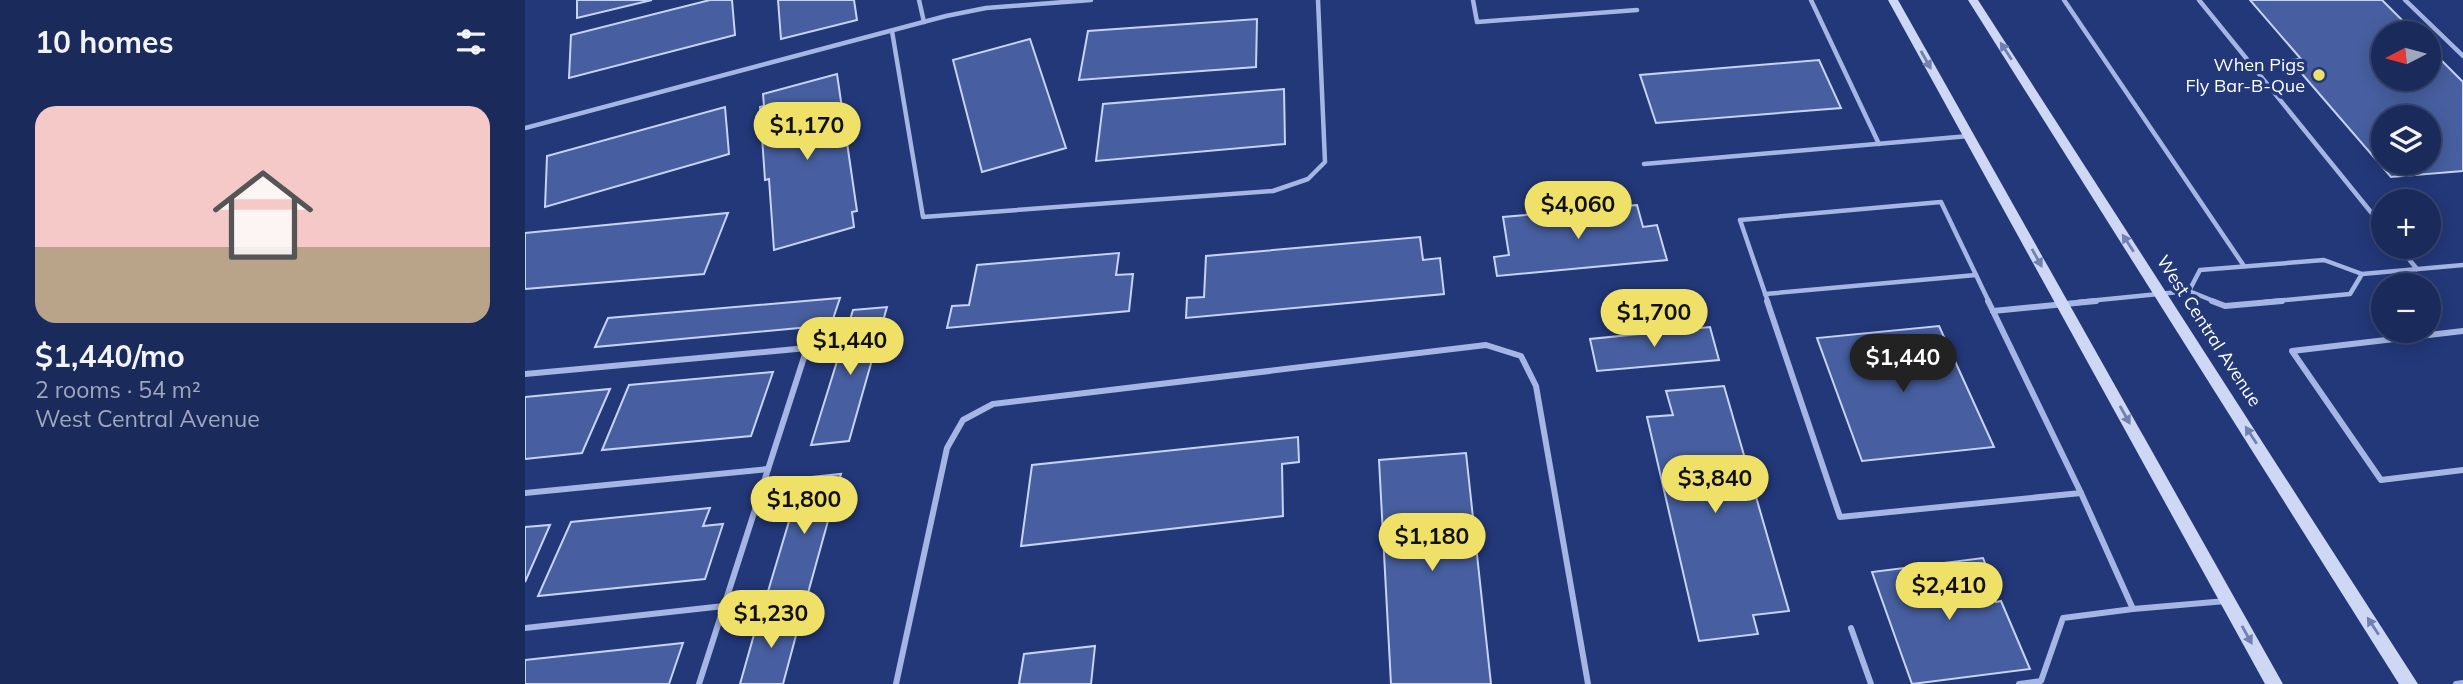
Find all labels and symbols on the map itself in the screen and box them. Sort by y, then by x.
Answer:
north arrow [2371,21,2441,91]
one-way arrow [1999,41,2012,61]
one-way arrow [1920,50,1932,69]
place label: When Pigs Fly Bar-B-Que [2185,53,2305,97]
marker: When Pigs Fly Bar-B-Que [2311,67,2327,83]
pin: $1,170 [750,102,864,162]
pin: $4,060 [1521,182,1635,241]
one-way arrow [2122,233,2135,252]
one-way arrow [2031,248,2043,268]
street label: West Central Avenue [2152,251,2267,411]
pin: $1,700 [1597,290,1711,349]
pin: $1,440 [793,318,907,377]
pin: $1,440 [1846,334,1960,394]
one-way arrow [2119,405,2131,424]
one-way arrow [2244,425,2257,444]
pin: $3,840 [1658,456,1772,515]
pin: $1,800 [747,476,861,536]
pin: $1,180 [1375,514,1489,573]
pin: $2,410 [1892,562,2006,622]
pin: $1,230 [714,590,828,650]
one-way arrow [2366,617,2379,636]
one-way arrow [2241,625,2253,645]

